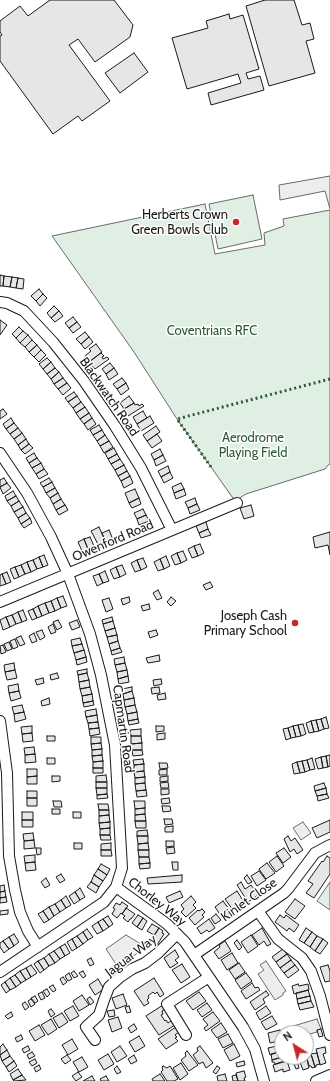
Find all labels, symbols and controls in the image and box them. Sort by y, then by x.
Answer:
place label: Herberts Crown Green Bowls Club [131,207,228,238]
marker: Herberts Crown Green Bowls Club [231,217,241,227]
park label: Coventrians RFC [167,323,257,339]
street label: Blackwatch Road [76,355,142,439]
park label: Aerodrome Playing Field [219,430,287,461]
street label: Owenford Road [70,517,156,565]
place label: Joseph Cash Primary School [204,608,287,639]
marker: Joseph Cash Primary School [290,618,300,628]
street label: Capmartin Road [109,684,137,774]
street label: Chorley Way [125,874,189,930]
street label: Kinlet Close [218,875,280,925]
street label: Jaguar Way [102,932,160,980]
north arrow [274,1025,314,1065]
text: N [280,1028,295,1044]

